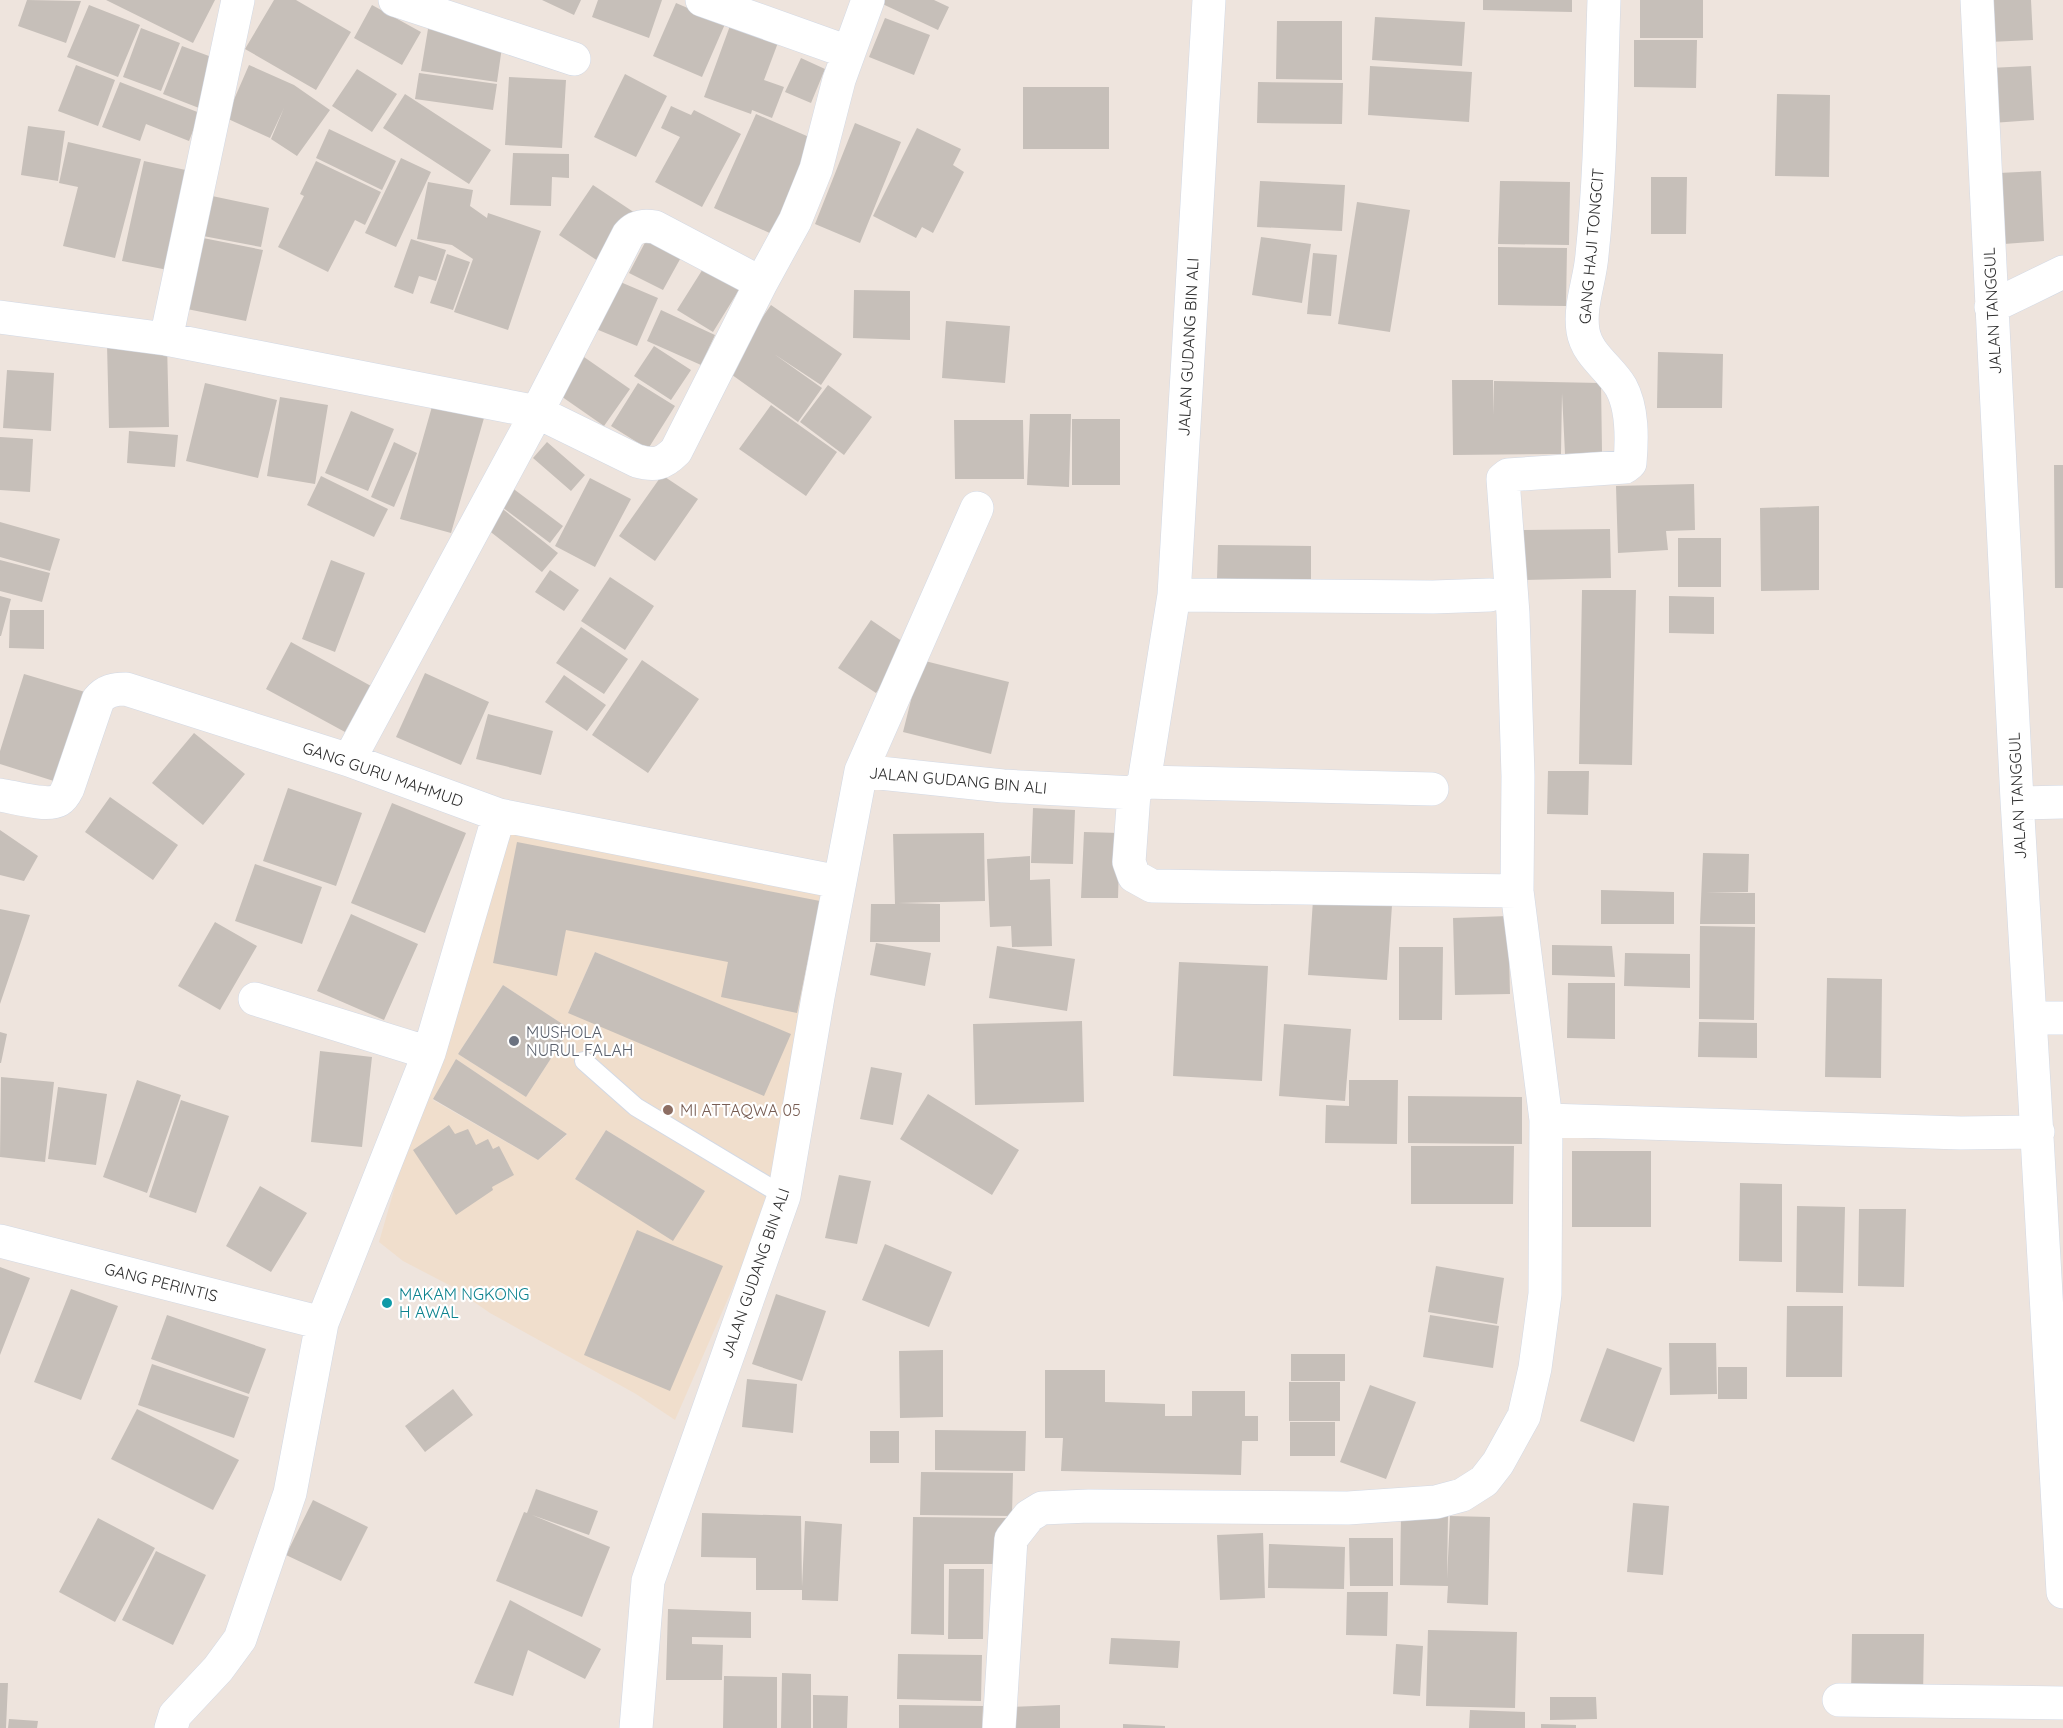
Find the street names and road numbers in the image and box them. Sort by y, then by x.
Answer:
street label: GANG HAJI TONGCIT [1574,167,1608,325]
street label: JALAN TANGGUL [1979,246,2005,375]
street label: JALAN GUDANG BIN ALI [1173,257,1203,437]
street label: JALAN TANGGUL [2004,731,2030,860]
street label: GANG GURU MAHMUD [300,737,466,811]
street label: JALAN GUDANG BIN ALI [868,762,1048,798]
street label: JALAN GUDANG BIN ALI [716,1185,794,1361]
street label: GANG PERINTIS [102,1258,220,1306]

